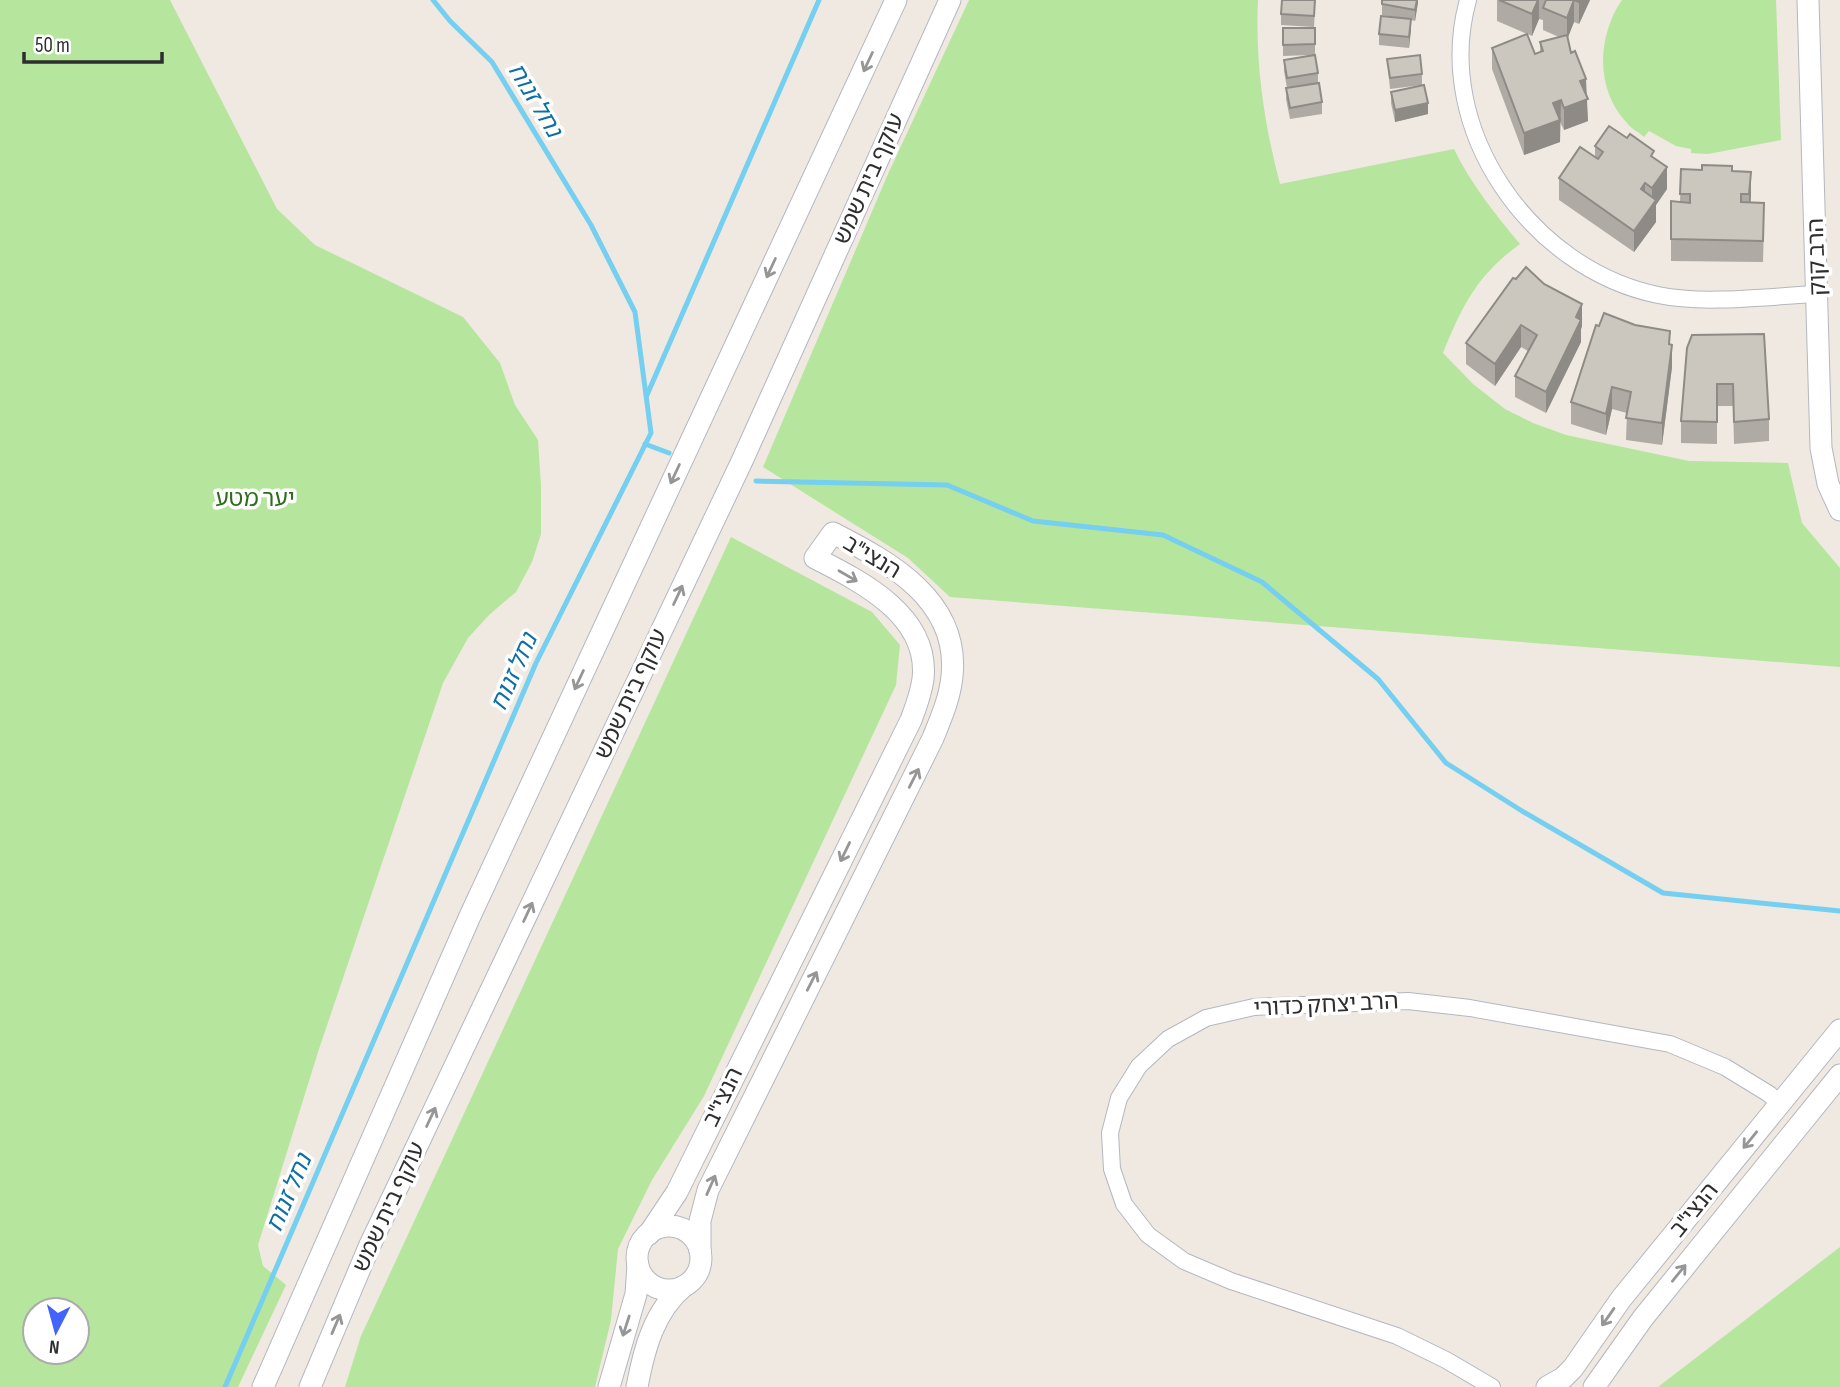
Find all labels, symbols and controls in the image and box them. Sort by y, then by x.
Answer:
scale bar [24,21,163,65]
text: 50 m [35,33,70,58]
one-way arrow [860,51,874,72]
water label: נחל זנוח [502,58,569,144]
street label: עוקף בית שמש [828,109,910,249]
street label: הרב קוק [1802,217,1832,297]
one-way arrow [764,257,778,278]
one-way arrow [668,463,681,484]
park label: יער מטע [215,485,295,513]
street label: הנצי"ב [838,529,906,585]
one-way arrow [838,569,858,583]
one-way arrow [672,585,685,606]
street label: עוקף בית שמש [589,624,673,764]
water label: נחל זנוח [484,627,545,715]
one-way arrow [572,669,585,691]
one-way arrow [907,768,921,789]
one-way arrow [838,841,852,862]
one-way arrow [522,902,535,923]
one-way arrow [805,971,819,992]
street label: הרב יצחק כדורי [1253,987,1399,1023]
street label: הנצי"ב [697,1063,749,1131]
one-way arrow [425,1107,438,1128]
one-way arrow [1743,1131,1758,1149]
street label: עוקף בית שמש [347,1137,431,1277]
water label: נחל זנוח [260,1148,319,1236]
one-way arrow [705,1175,718,1196]
street label: הנצי"ב [1664,1177,1724,1243]
one-way arrow [1671,1265,1687,1283]
north arrow [21,1296,91,1366]
one-way arrow [1601,1307,1615,1326]
one-way arrow [331,1314,344,1336]
one-way arrow [619,1315,631,1337]
text: N [48,1334,61,1358]

